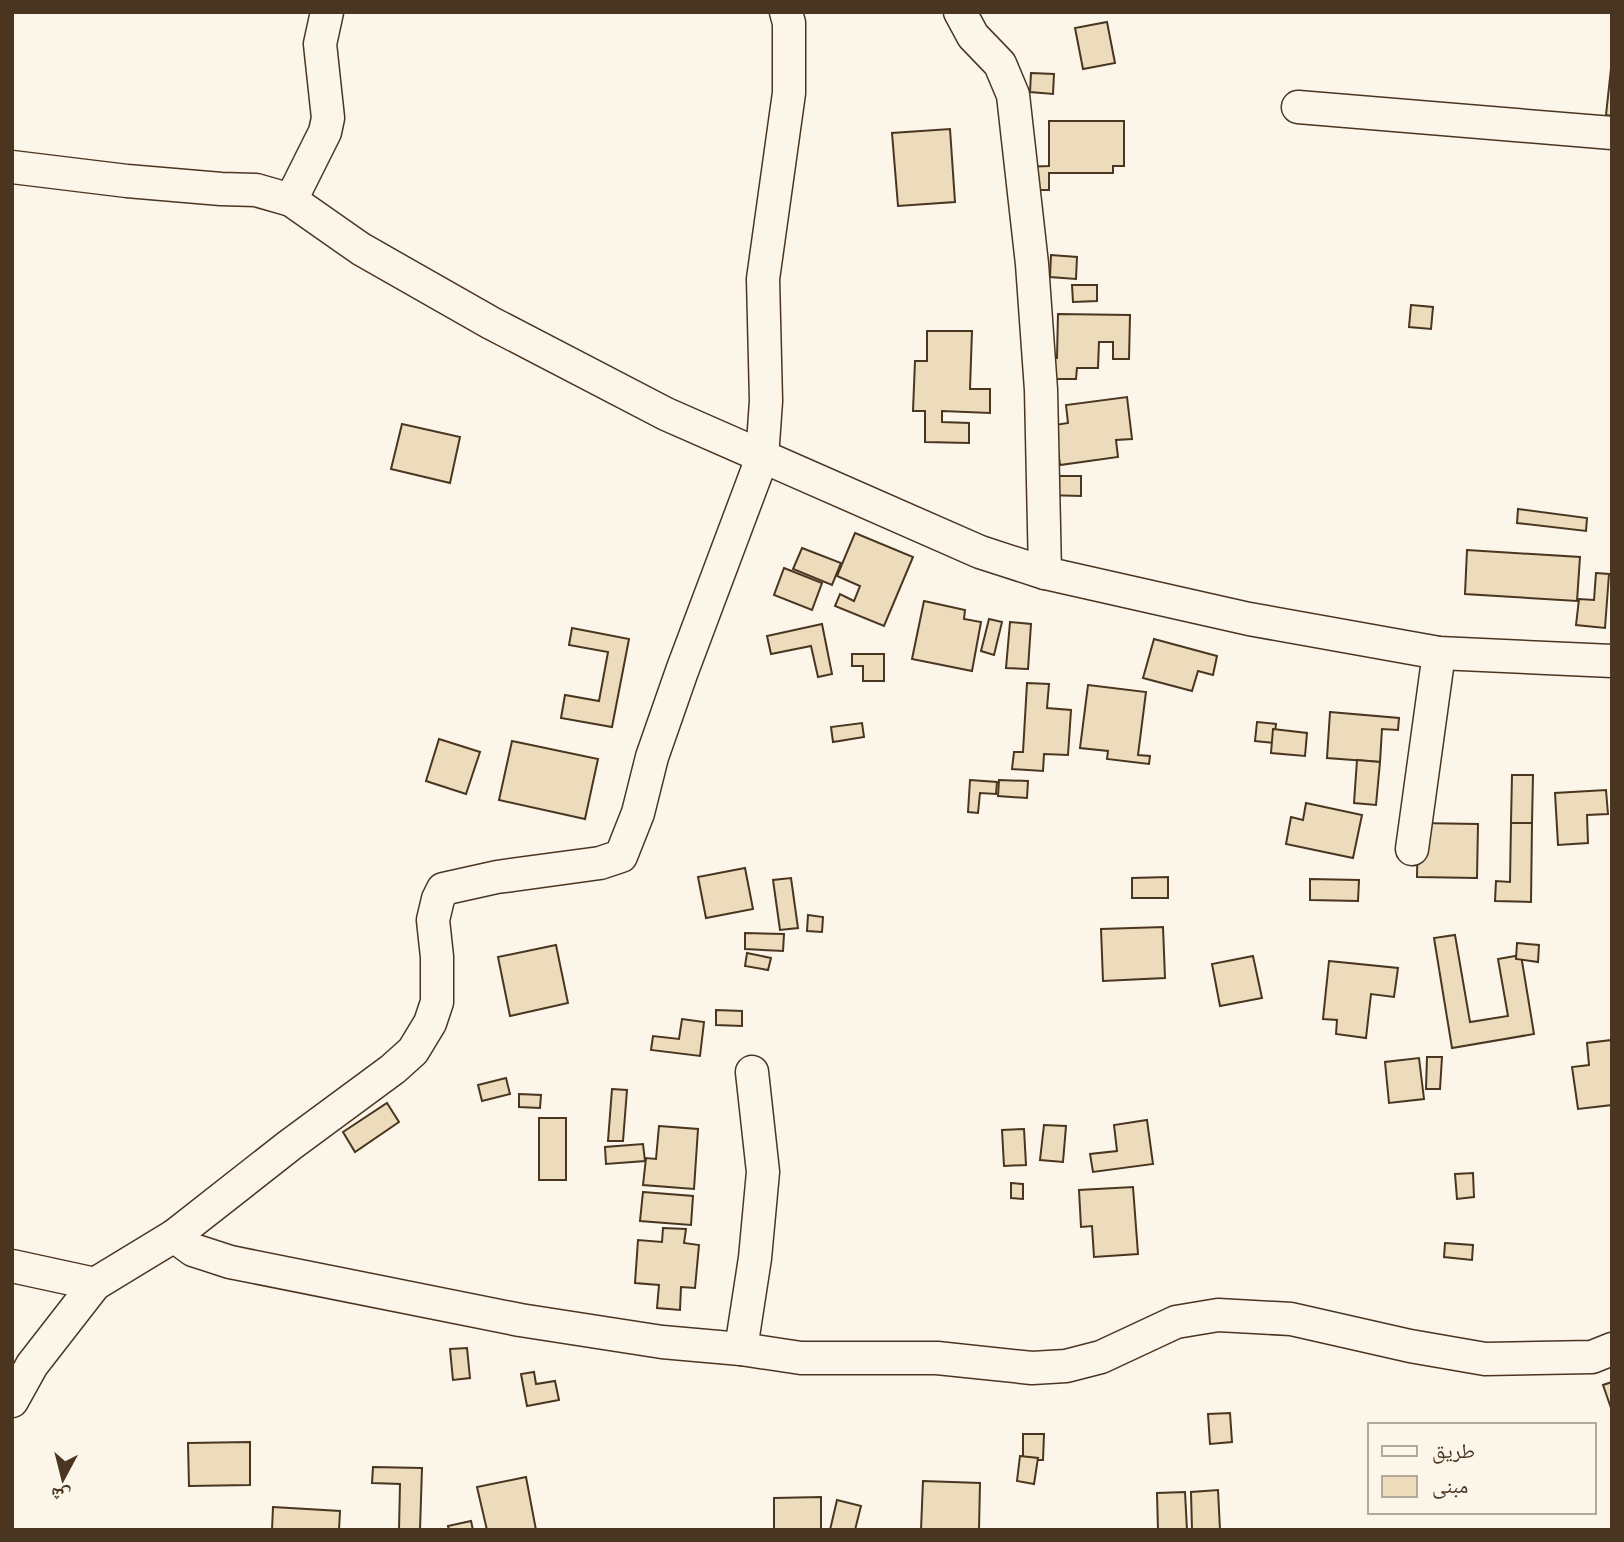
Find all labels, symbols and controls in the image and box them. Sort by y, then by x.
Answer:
legend [1368,1423,1596,1514]
text: طريق [1432,1436,1475,1466]
north arrow [28,1444,98,1514]
text: مبنى [1432,1471,1468,1501]
text: ش [49,1481,73,1510]

